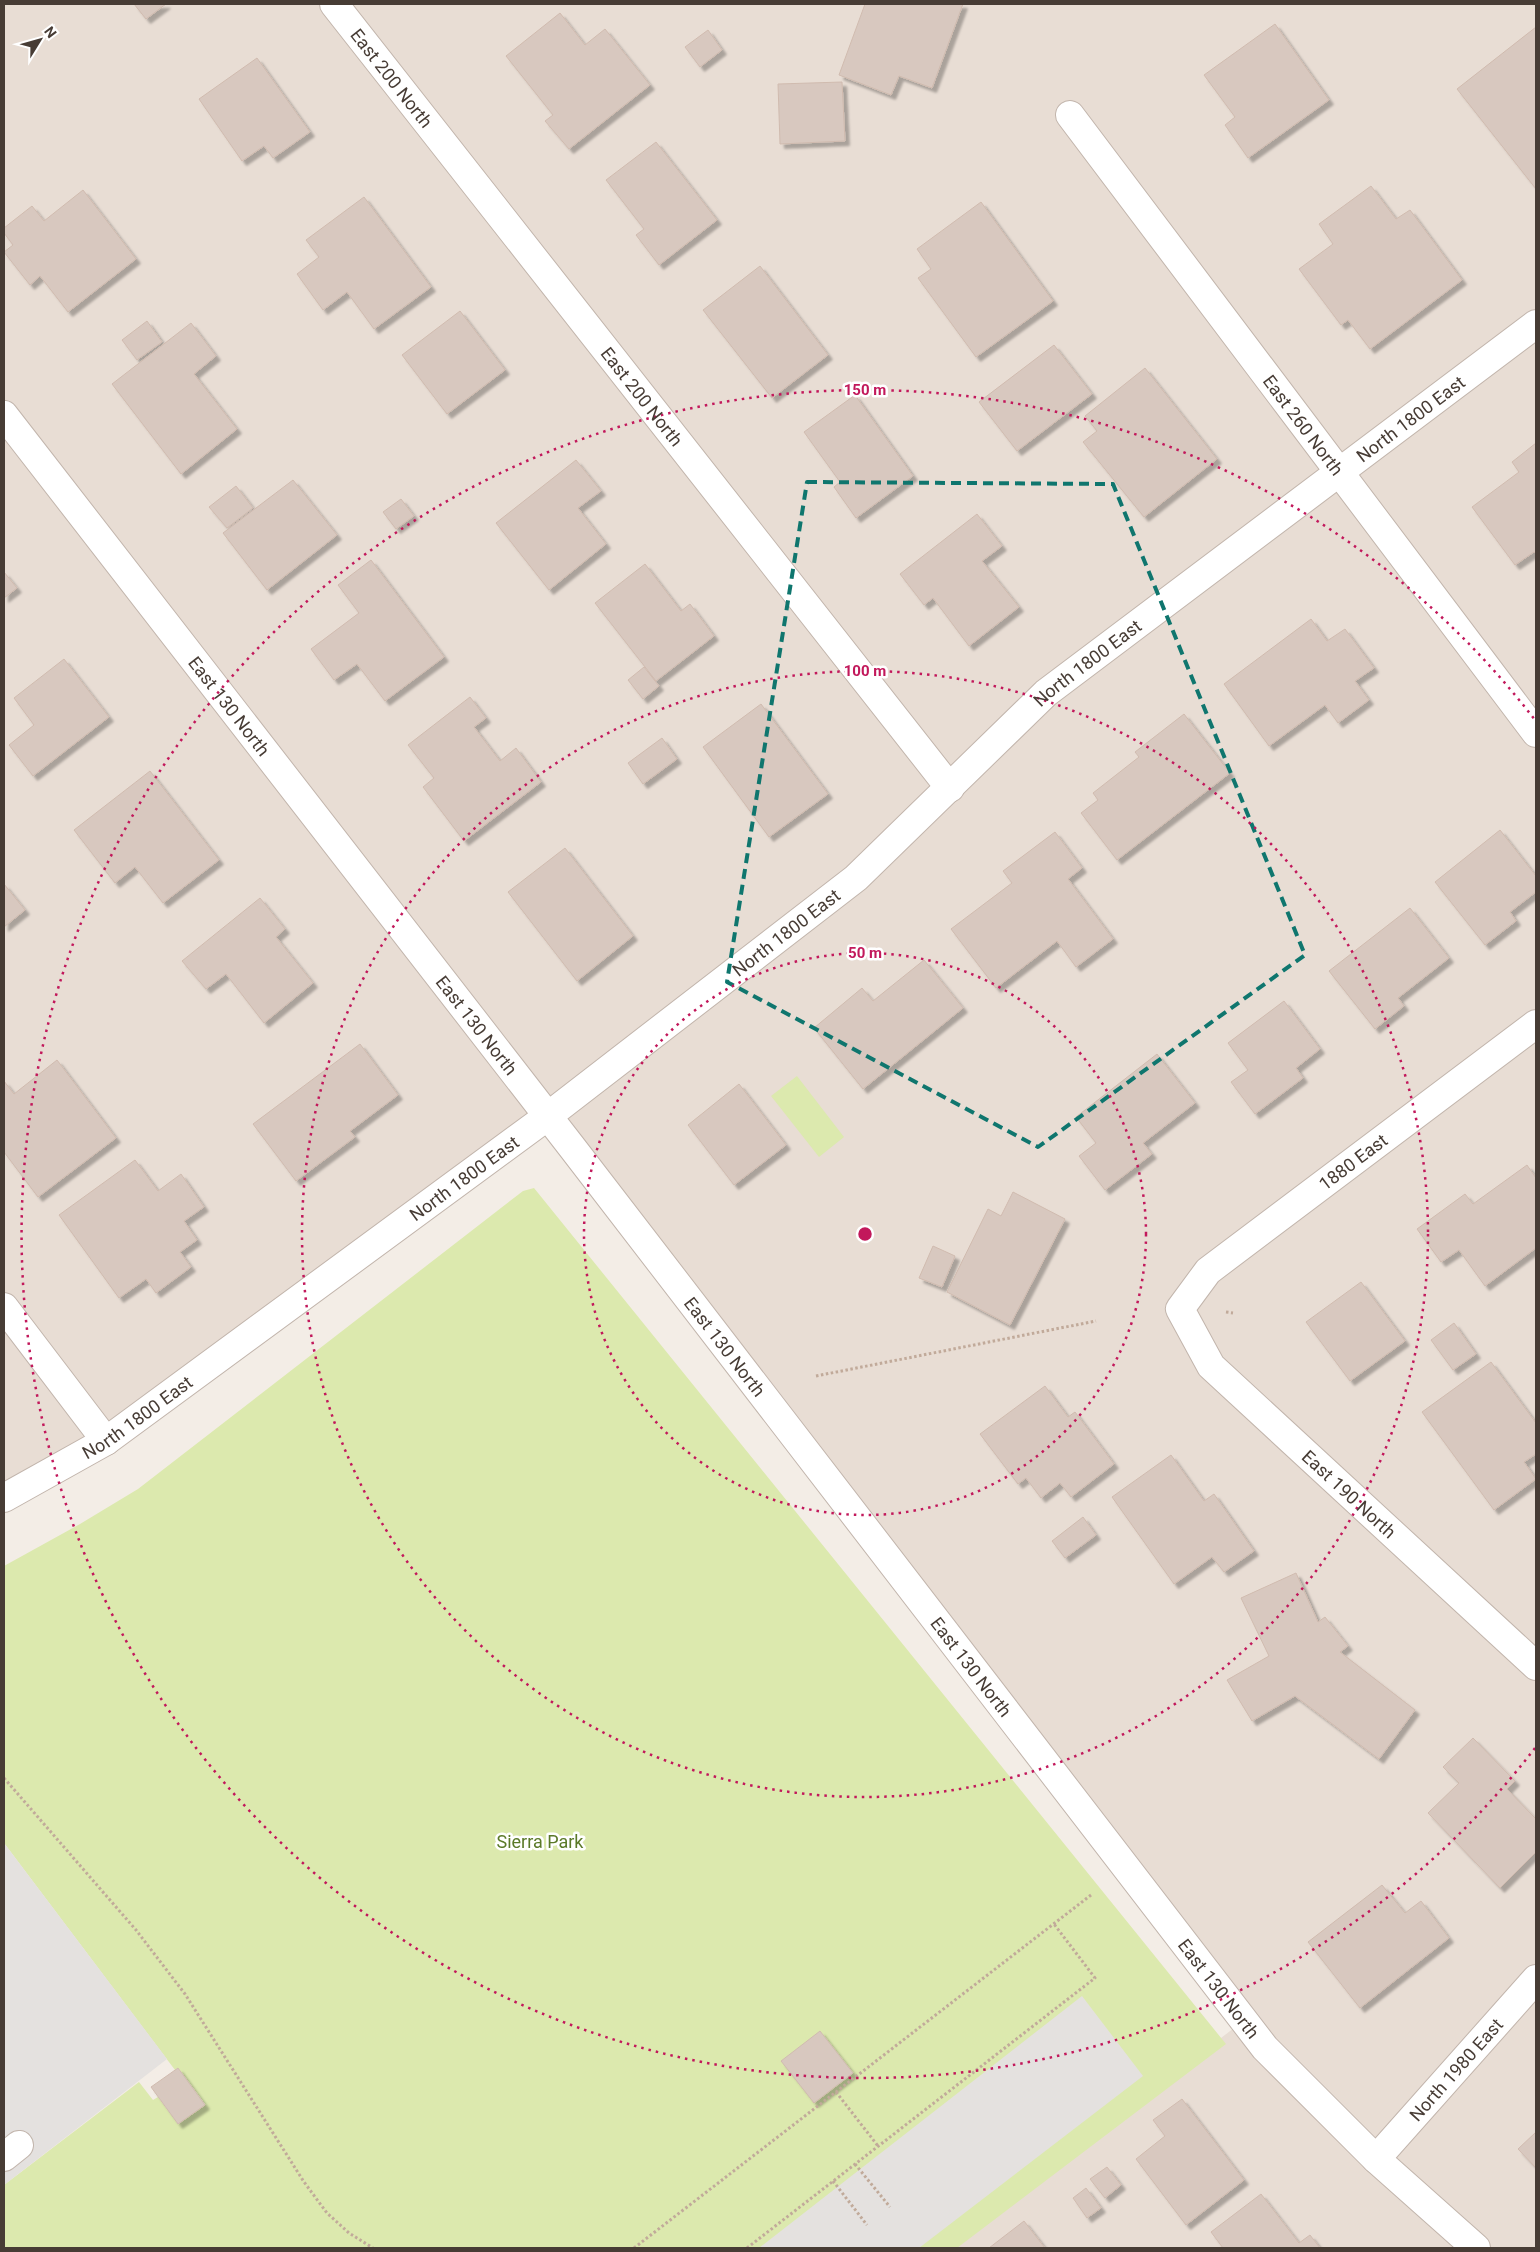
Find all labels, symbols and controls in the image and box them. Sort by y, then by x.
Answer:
north arrow [15,15,65,65]
text: N [41,23,60,41]
street label: East 200 North [347,24,437,132]
street label: East 200 North [597,343,688,450]
street label: East 260 North [1259,371,1348,479]
street label: North 1800 East [1352,371,1469,466]
text: 150 m [844,381,886,399]
street label: North 1800 East [1029,615,1145,710]
street label: East 130 North [184,652,275,760]
text: 100 m [844,662,886,680]
street label: North 1800 East [728,884,844,980]
text: 50 m [848,944,882,962]
street label: East 130 North [432,971,522,1079]
street label: 1880 East [1315,1129,1391,1195]
street label: North 1800 East [405,1131,523,1225]
centre of rings [856,1225,874,1243]
street label: East 130 North [680,1292,770,1400]
street label: North 1800 East [78,1371,196,1463]
street label: East 190 North [1298,1445,1401,1542]
street label: East 130 North [927,1613,1016,1721]
park label: Sierra Park [497,1831,584,1852]
street label: East 130 North [1174,1934,1264,2042]
street label: North 1980 East [1405,2014,1507,2125]

